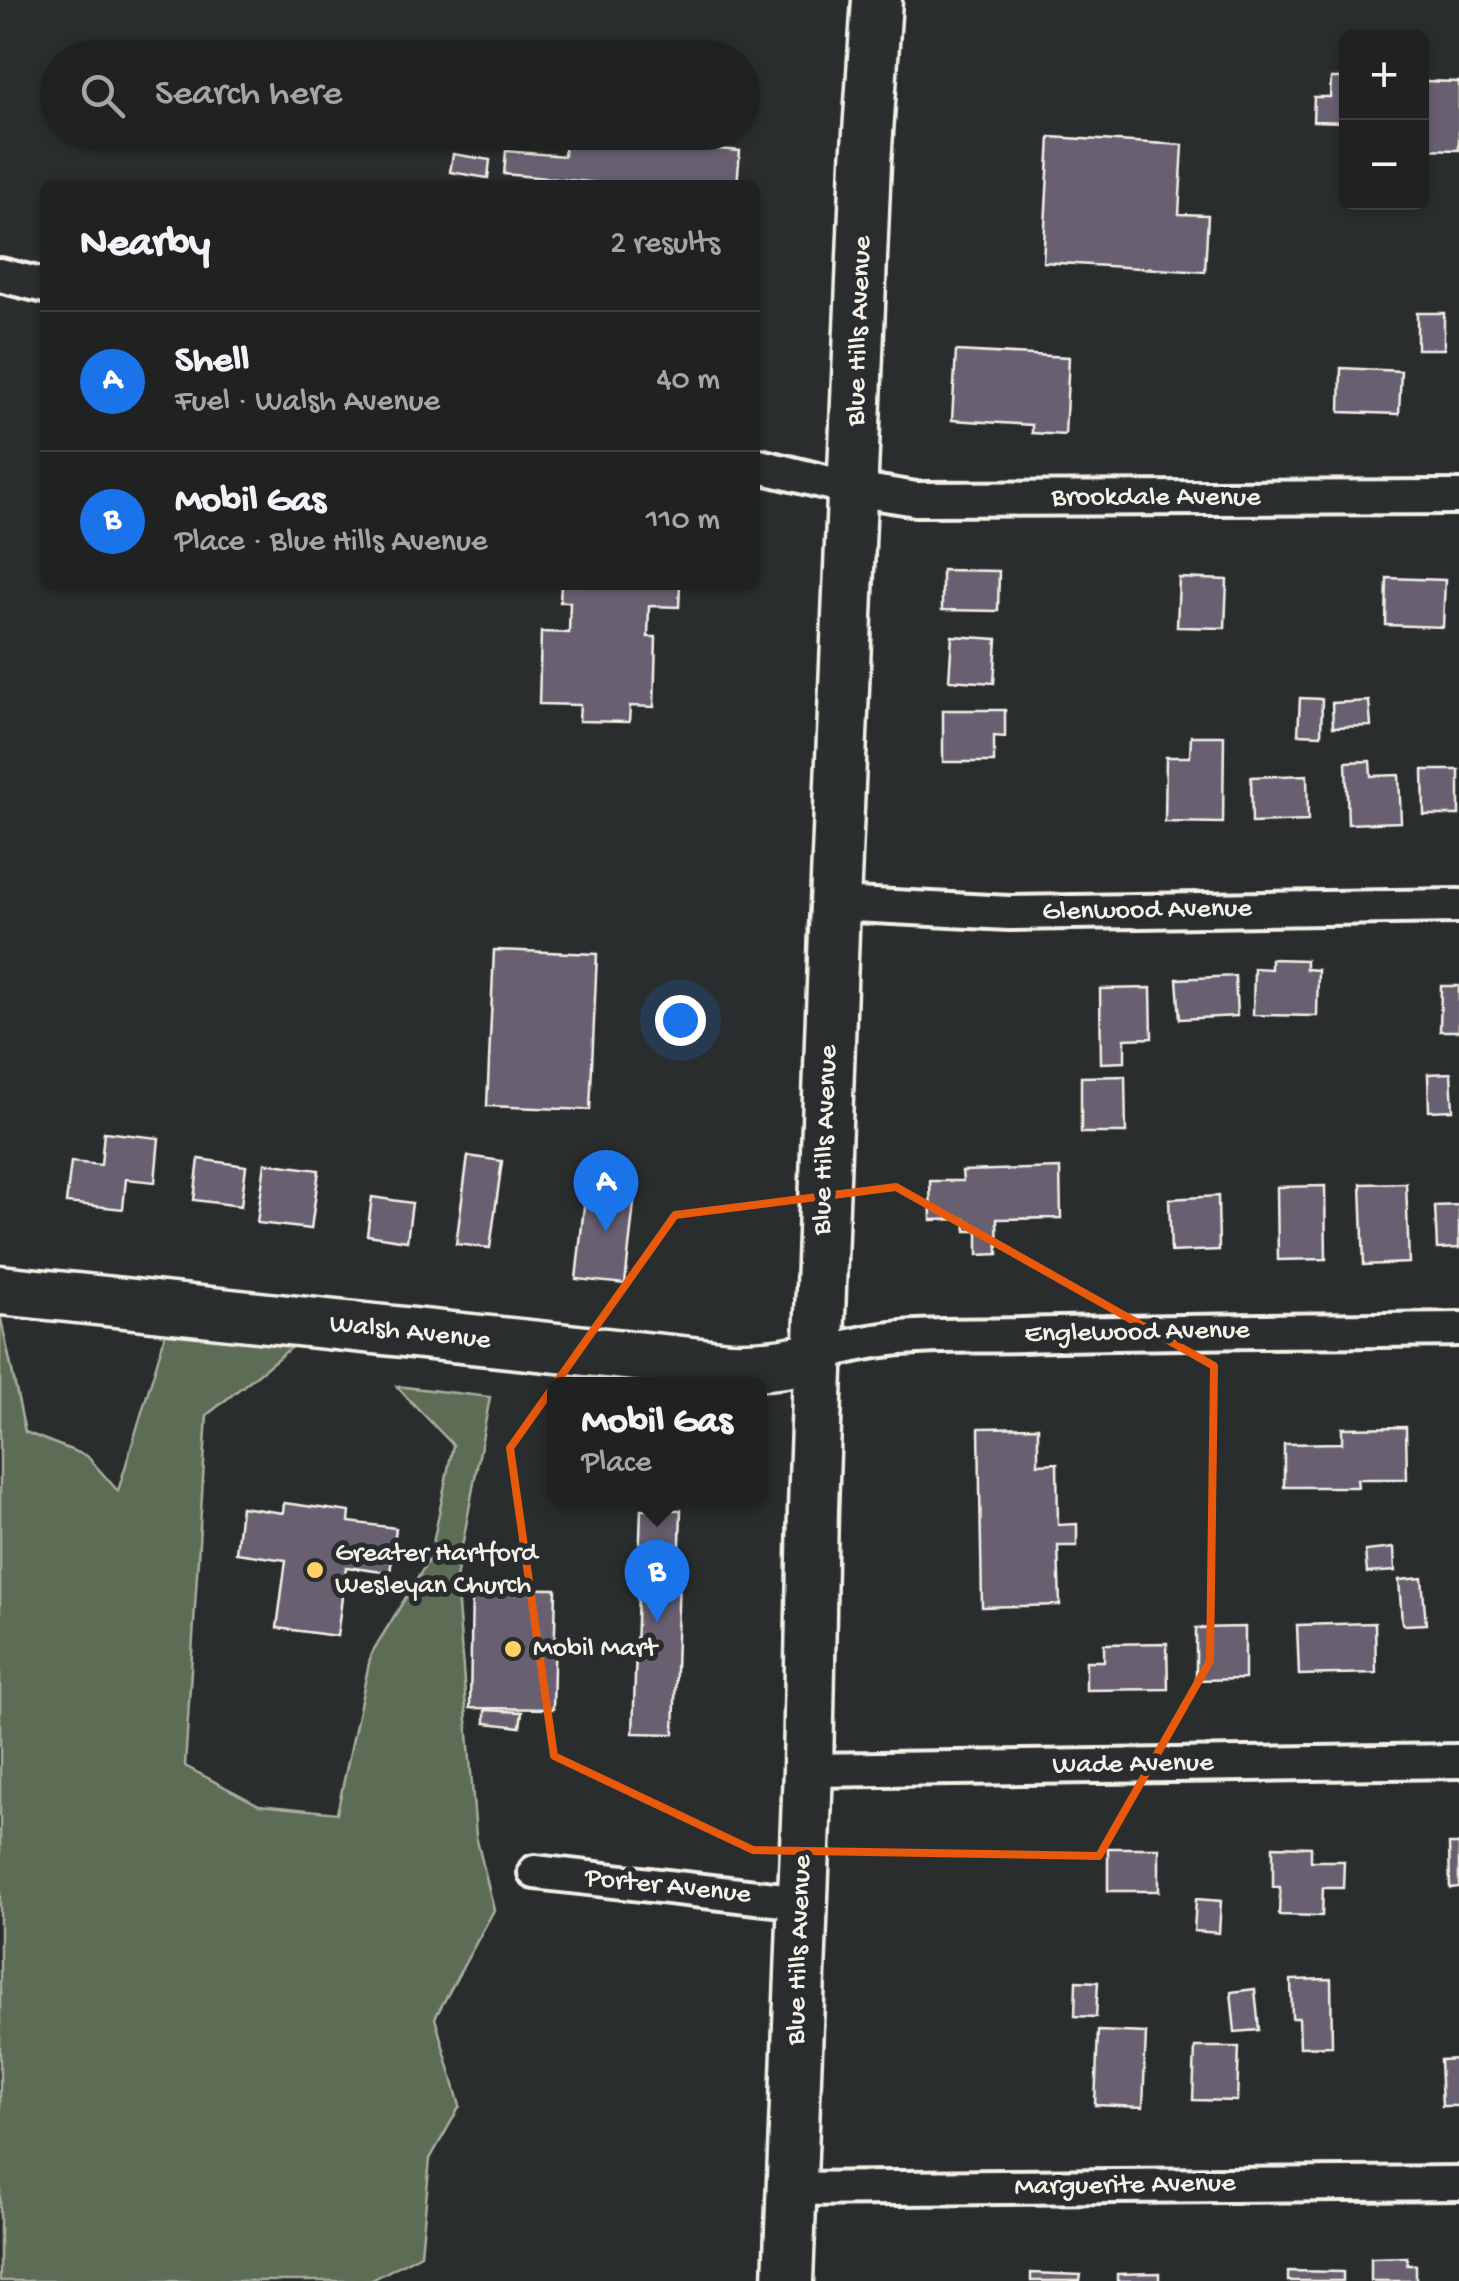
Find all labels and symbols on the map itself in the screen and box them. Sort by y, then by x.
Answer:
street label: Blue Hills Avenue [840,235,880,428]
street label: Brookdale Avenue [1050,482,1261,515]
street label: Glenwood Avenue [1042,893,1253,929]
your location [655,995,706,1046]
street label: Blue Hills Avenue [806,1044,846,1237]
pin: A [574,1150,638,1232]
street label: Walsh Avenue [328,1308,493,1358]
street label: Englewood Avenue [1024,1315,1250,1351]
place label: Greater Hartford Wesleyan Church [335,1538,540,1603]
pin: B [624,1540,690,1622]
marker: Greater Hartford Wesleyan Church [304,1559,326,1581]
place label: Mobil Mart [533,1633,659,1666]
marker: Mobil Mart [502,1638,524,1660]
street label: Wade Avenue [1052,1747,1214,1783]
street label: Blue Hills Avenue [780,1854,820,2047]
street label: Porter Avenue [582,1862,753,1912]
street label: Marguerite Avenue [1014,2168,1236,2204]

